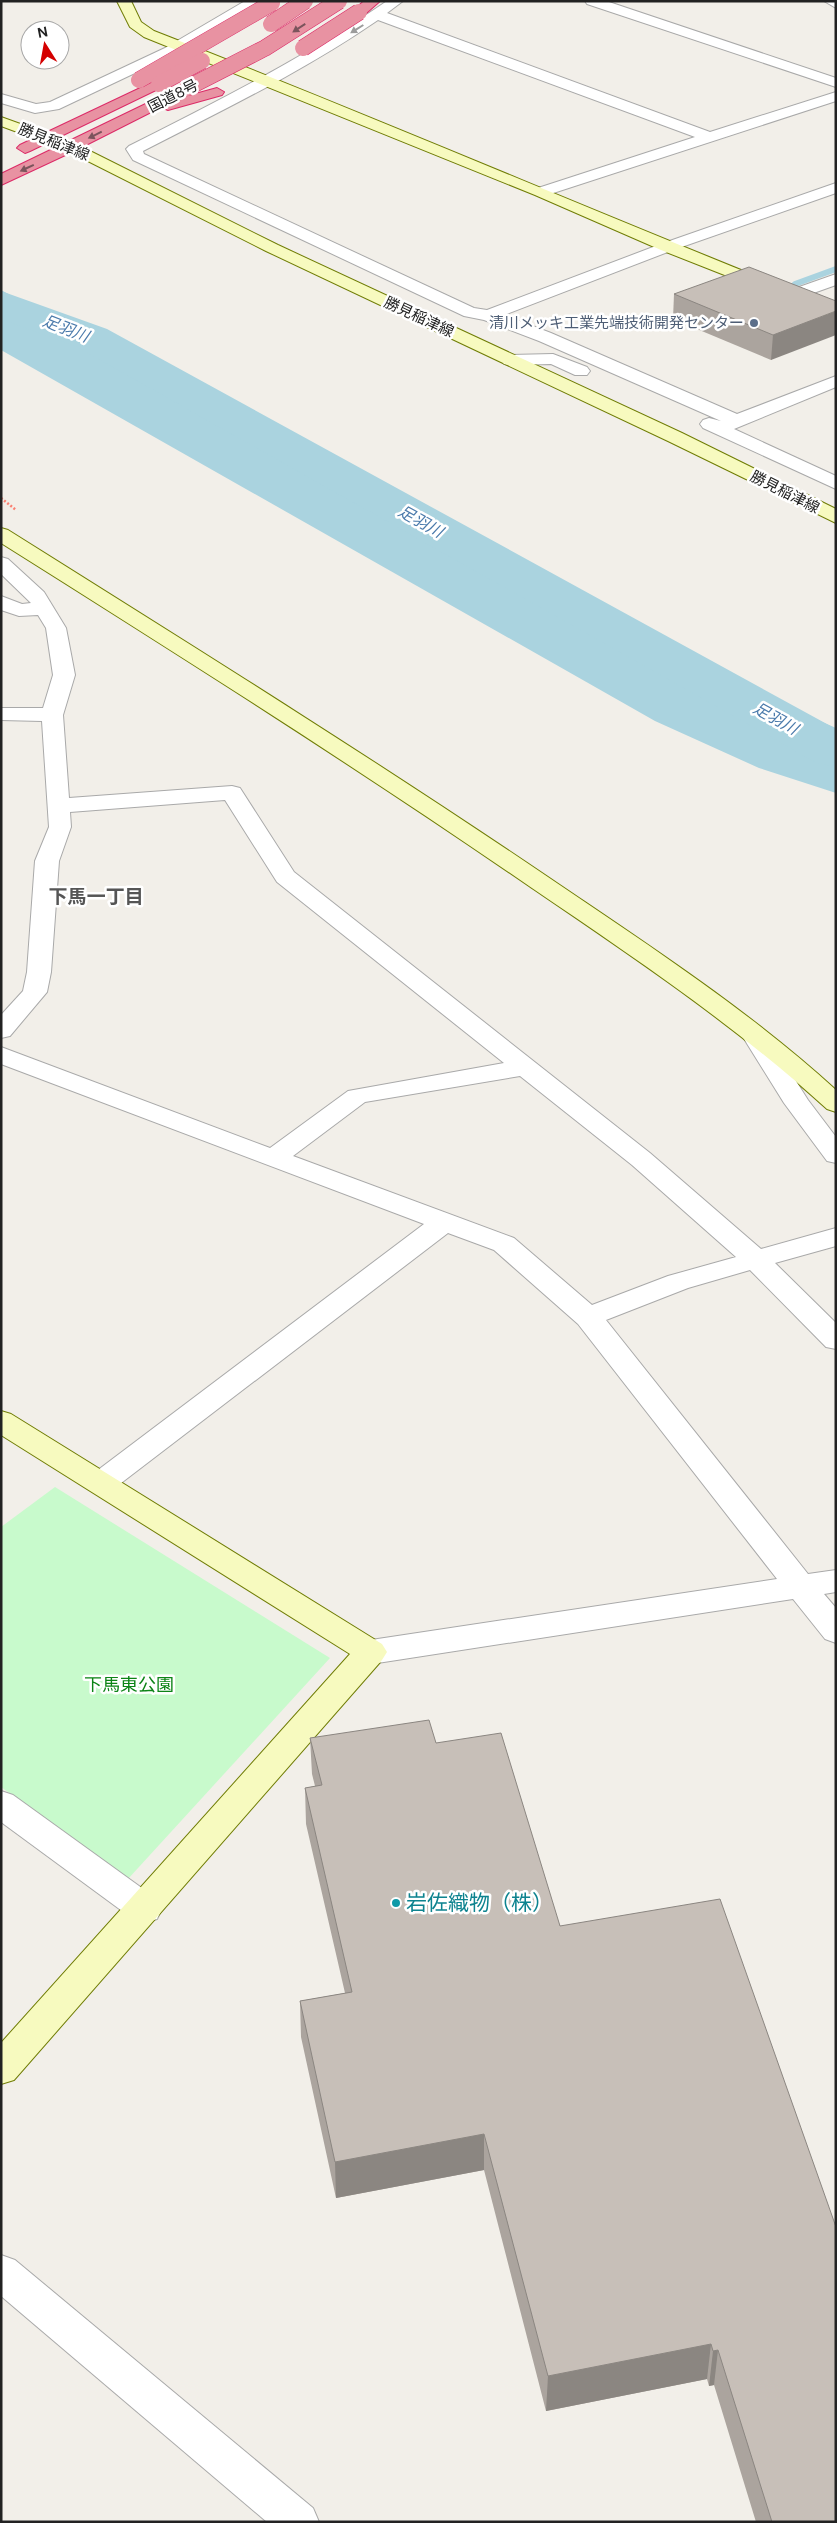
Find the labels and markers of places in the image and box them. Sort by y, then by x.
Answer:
place label: 清川メッキ工業先端技術開発センター [489,313,744,333]
marker: 清川メッキ工業先端技術開発センター [748,317,760,329]
place label: 岩佐織物（株） [406,1889,553,1917]
marker: 岩佐織物（株） [390,1897,402,1909]

